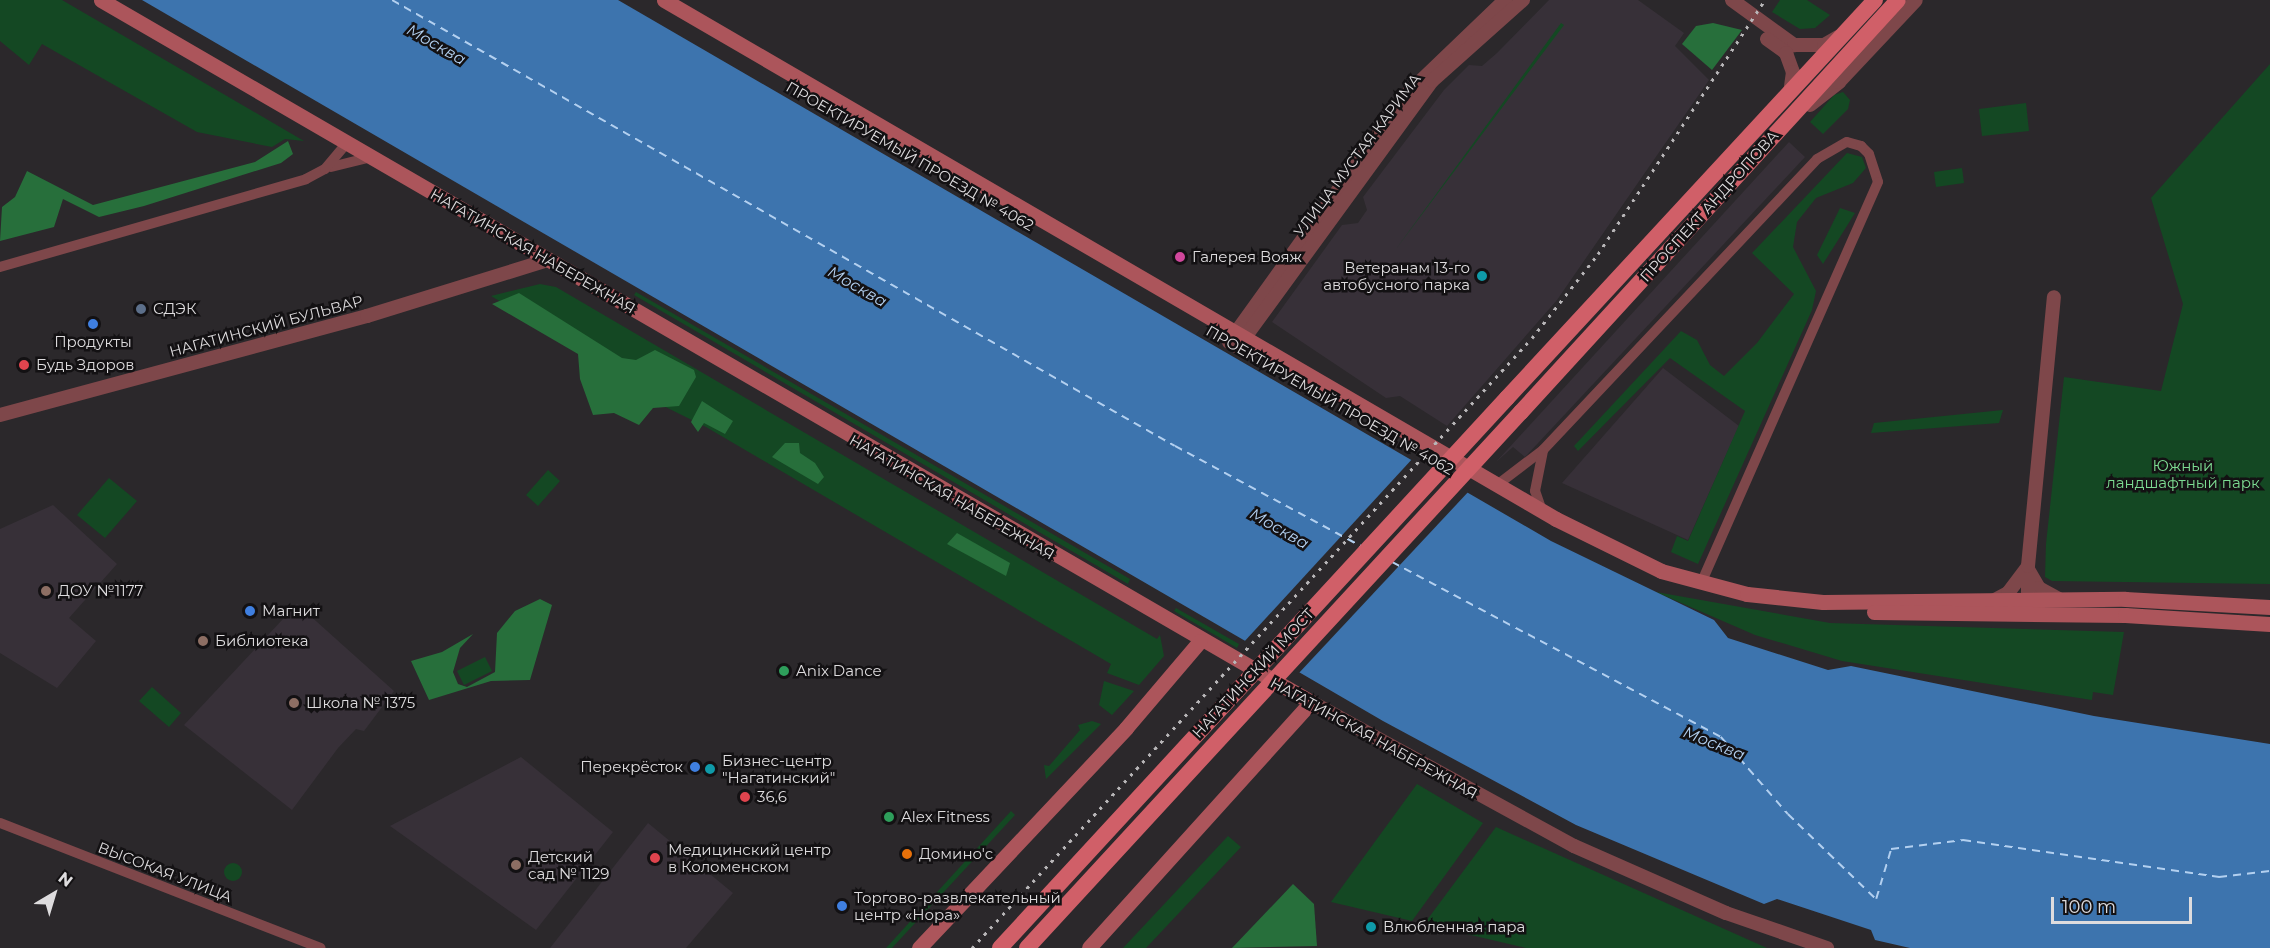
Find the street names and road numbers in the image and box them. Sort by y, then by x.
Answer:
street label: УЛИЦА МУСТАЯ КАРИМА [1290,70,1424,240]
street label: ПРОЕКТИРУЕМЫЙ ПРОЕЗД № 4062 [783,77,1037,235]
street label: ПРОСПЕКТ АНДРОПОВА [1636,127,1782,285]
street label: НАГАТИНСКАЯ НАБЕРЕЖНАЯ [427,185,639,317]
street label: НАГАТИНСКИЙ БУЛЬВАР [167,291,365,361]
street label: ПРОЕКТИРУЕМЫЙ ПРОЕЗД № 4062 [1203,321,1457,479]
street label: НАГАТИНСКАЯ НАБЕРЕЖНАЯ [846,431,1058,563]
street label: НАГАТИНСКИЙ МОСТ [1188,605,1318,741]
street label: НАГАТИНСКАЯ НАБЕРЕЖНАЯ [1267,673,1481,803]
street label: ВЫСОКАЯ УЛИЦА [95,838,235,906]

